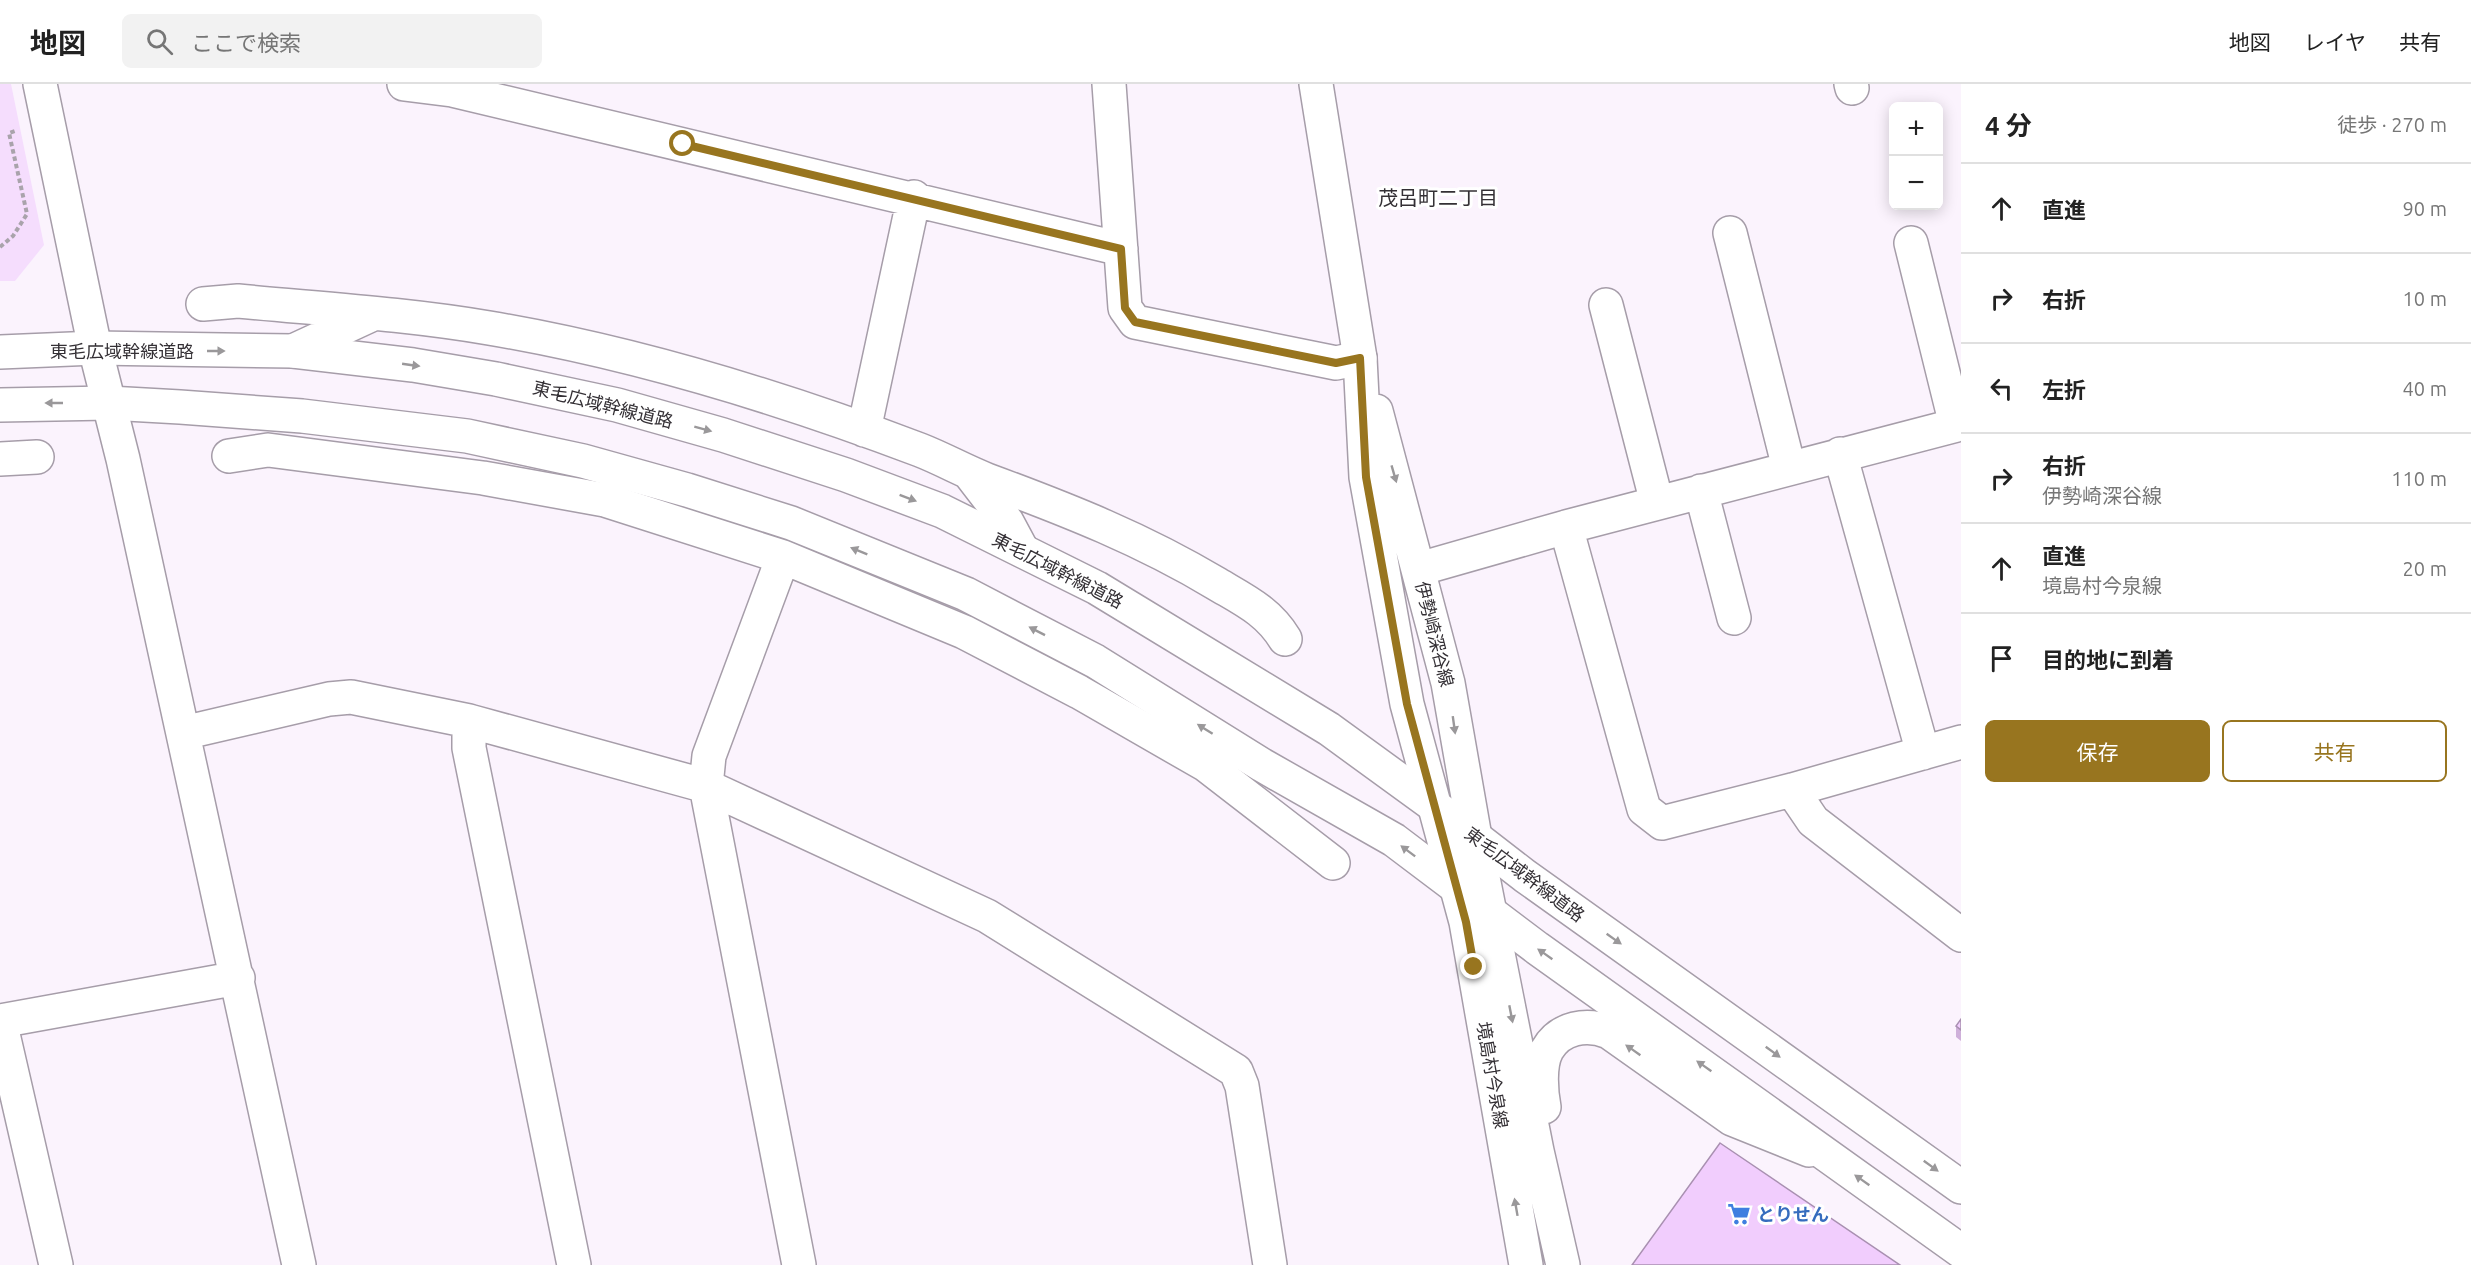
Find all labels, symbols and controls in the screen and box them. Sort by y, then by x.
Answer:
search box [122,14,542,68]
icon: search [143,25,176,58]
text: 地図 [30,27,86,58]
text: ここで検索 [191,30,301,55]
text: 地図 [2229,30,2271,54]
text: レイヤ [2304,30,2366,54]
text: 共有 [2399,30,2441,54]
map controls [1889,102,1943,210]
button: + [1889,102,1943,156]
text: 4 分 [1985,111,2032,140]
text: 徒歩 · 270 m [2337,113,2447,136]
route start [669,130,695,156]
button: − [1889,156,1943,210]
district label: 茂呂町二丁目 [1378,186,1498,209]
icon: ahead [1985,192,2018,225]
text: 直進 [2042,197,2086,222]
text: 90 m [2403,197,2447,220]
icon: right [1985,282,2018,315]
text: 右折 [2042,287,2086,312]
text: 10 m [2403,287,2447,310]
street label: 東毛広域幹線道路 [50,341,194,361]
one-way arrow [207,346,226,356]
one-way arrow [401,360,420,369]
icon: left [1985,372,2018,405]
street label: 東毛広域幹線道路 [531,377,675,431]
text: 左折 [2042,377,2086,402]
text: 40 m [2403,377,2447,400]
one-way arrow [45,398,64,408]
one-way arrow [694,425,712,434]
text: 右折 [2042,453,2086,478]
icon: right [1985,462,2018,495]
one-way arrow [1390,465,1399,483]
text: 110 m [2391,467,2447,490]
text: 伊勢崎深谷線 [2042,484,2162,507]
one-way arrow [899,494,917,503]
street label: 東毛広域幹線道路 [989,528,1127,612]
text: 直進 [2042,543,2086,568]
one-way arrow [850,546,868,555]
icon: ahead [1985,552,2018,585]
text: 20 m [2403,557,2447,580]
text: 境島村今泉線 [2042,574,2162,597]
street label: 伊勢崎深谷線 [1412,579,1458,689]
one-way arrow [1028,626,1045,635]
icon: arrive [1985,642,2018,675]
text: 目的地に到着 [2042,647,2174,672]
one-way arrow [1450,716,1459,735]
button: 保存 [1985,720,2210,782]
button: 共有 [2222,720,2447,782]
one-way arrow [1197,724,1213,735]
street label: 東毛広域幹線道路 [1461,823,1589,925]
one-way arrow [1401,845,1416,857]
one-way arrow [1606,933,1622,944]
one-way arrow [1537,948,1553,960]
route end [1460,953,1486,979]
one-way arrow [1507,1005,1516,1024]
street label: 境島村今泉線 [1474,1020,1512,1130]
one-way arrow [1626,1044,1641,1056]
one-way arrow [1764,1046,1780,1058]
one-way arrow [1696,1061,1712,1072]
one-way arrow [1924,1159,1939,1171]
one-way arrow [1854,1175,1870,1186]
one-way arrow [1511,1198,1520,1217]
supermarket icon: とりせん [1726,1201,1752,1227]
place label: とりせん [1757,1204,1829,1224]

